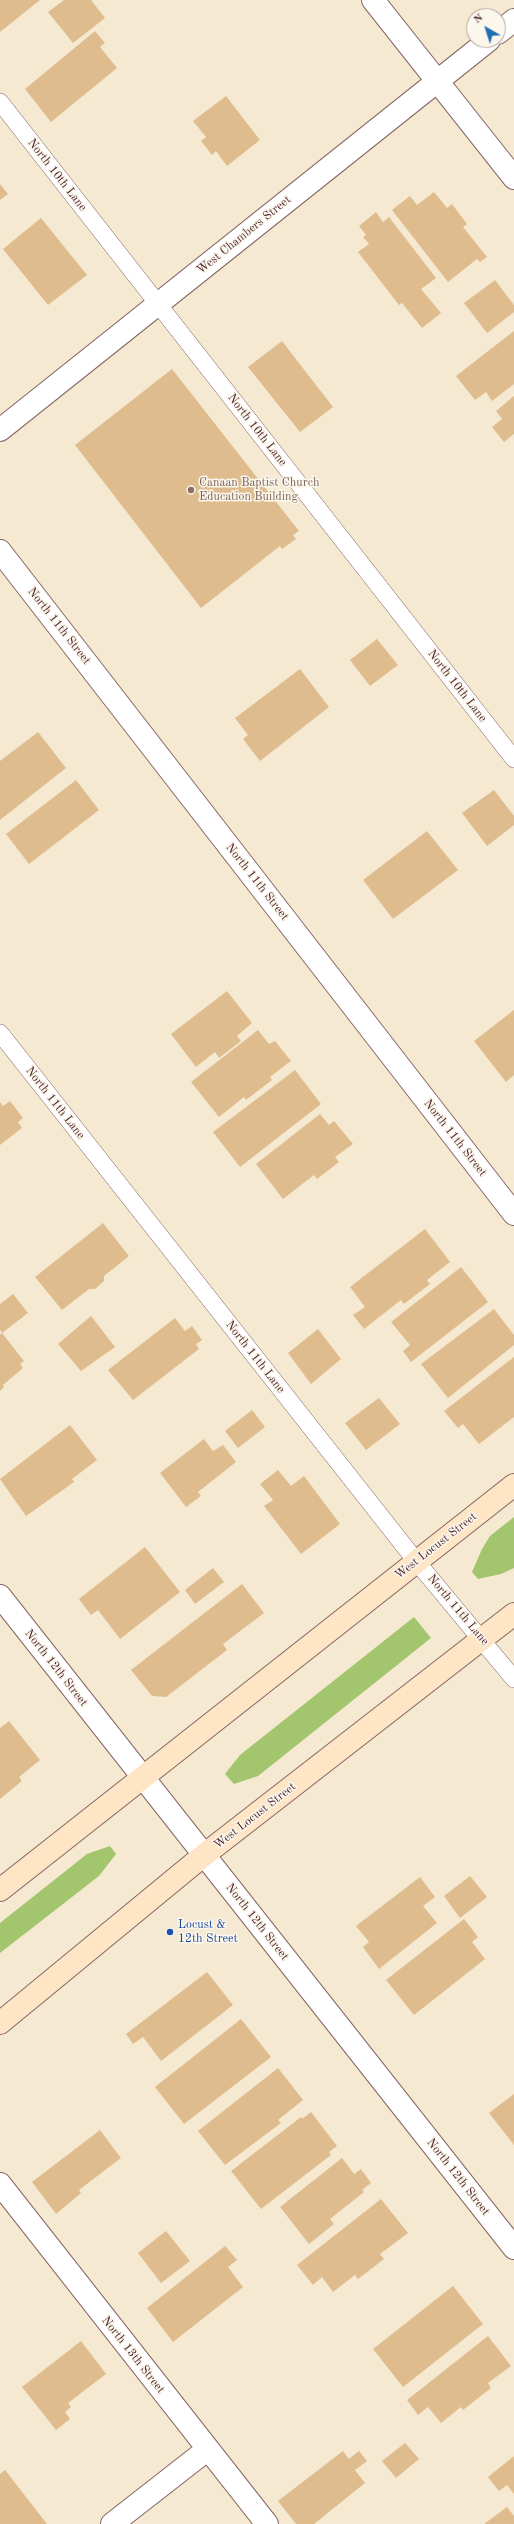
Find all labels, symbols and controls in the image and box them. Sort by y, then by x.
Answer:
north arrow [466,8,506,48]
text: N [472,12,485,26]
street label: North 10th Lane [24,136,90,214]
street label: West Chambers Street [194,193,294,277]
street label: North 10th Lane [224,391,290,469]
place label: Canaan Baptist Church Education Building [199,476,319,504]
marker: Canaan Baptist Church Education Building [186,485,196,495]
street label: North 11th Street [24,585,94,667]
street label: North 10th Lane [424,647,490,725]
street label: North 11th Street [222,841,292,923]
street label: North 11th Lane [22,1064,88,1142]
street label: North 11th Street [420,1097,490,1179]
street label: North 11th Lane [222,1318,288,1396]
street label: West Locust Street [392,1509,480,1583]
street label: North 11th Lane [424,1572,492,1648]
street label: North 12th Street [21,1627,91,1709]
street label: West Locust Street [211,1779,299,1853]
street label: North 12th Street [222,1881,292,1963]
place label: Locust & 12th Street [178,1918,238,1946]
marker: Locust & 12th Street [165,1927,175,1937]
street label: North 12th Street [423,2136,493,2218]
street label: North 13th Street [98,2314,168,2396]

